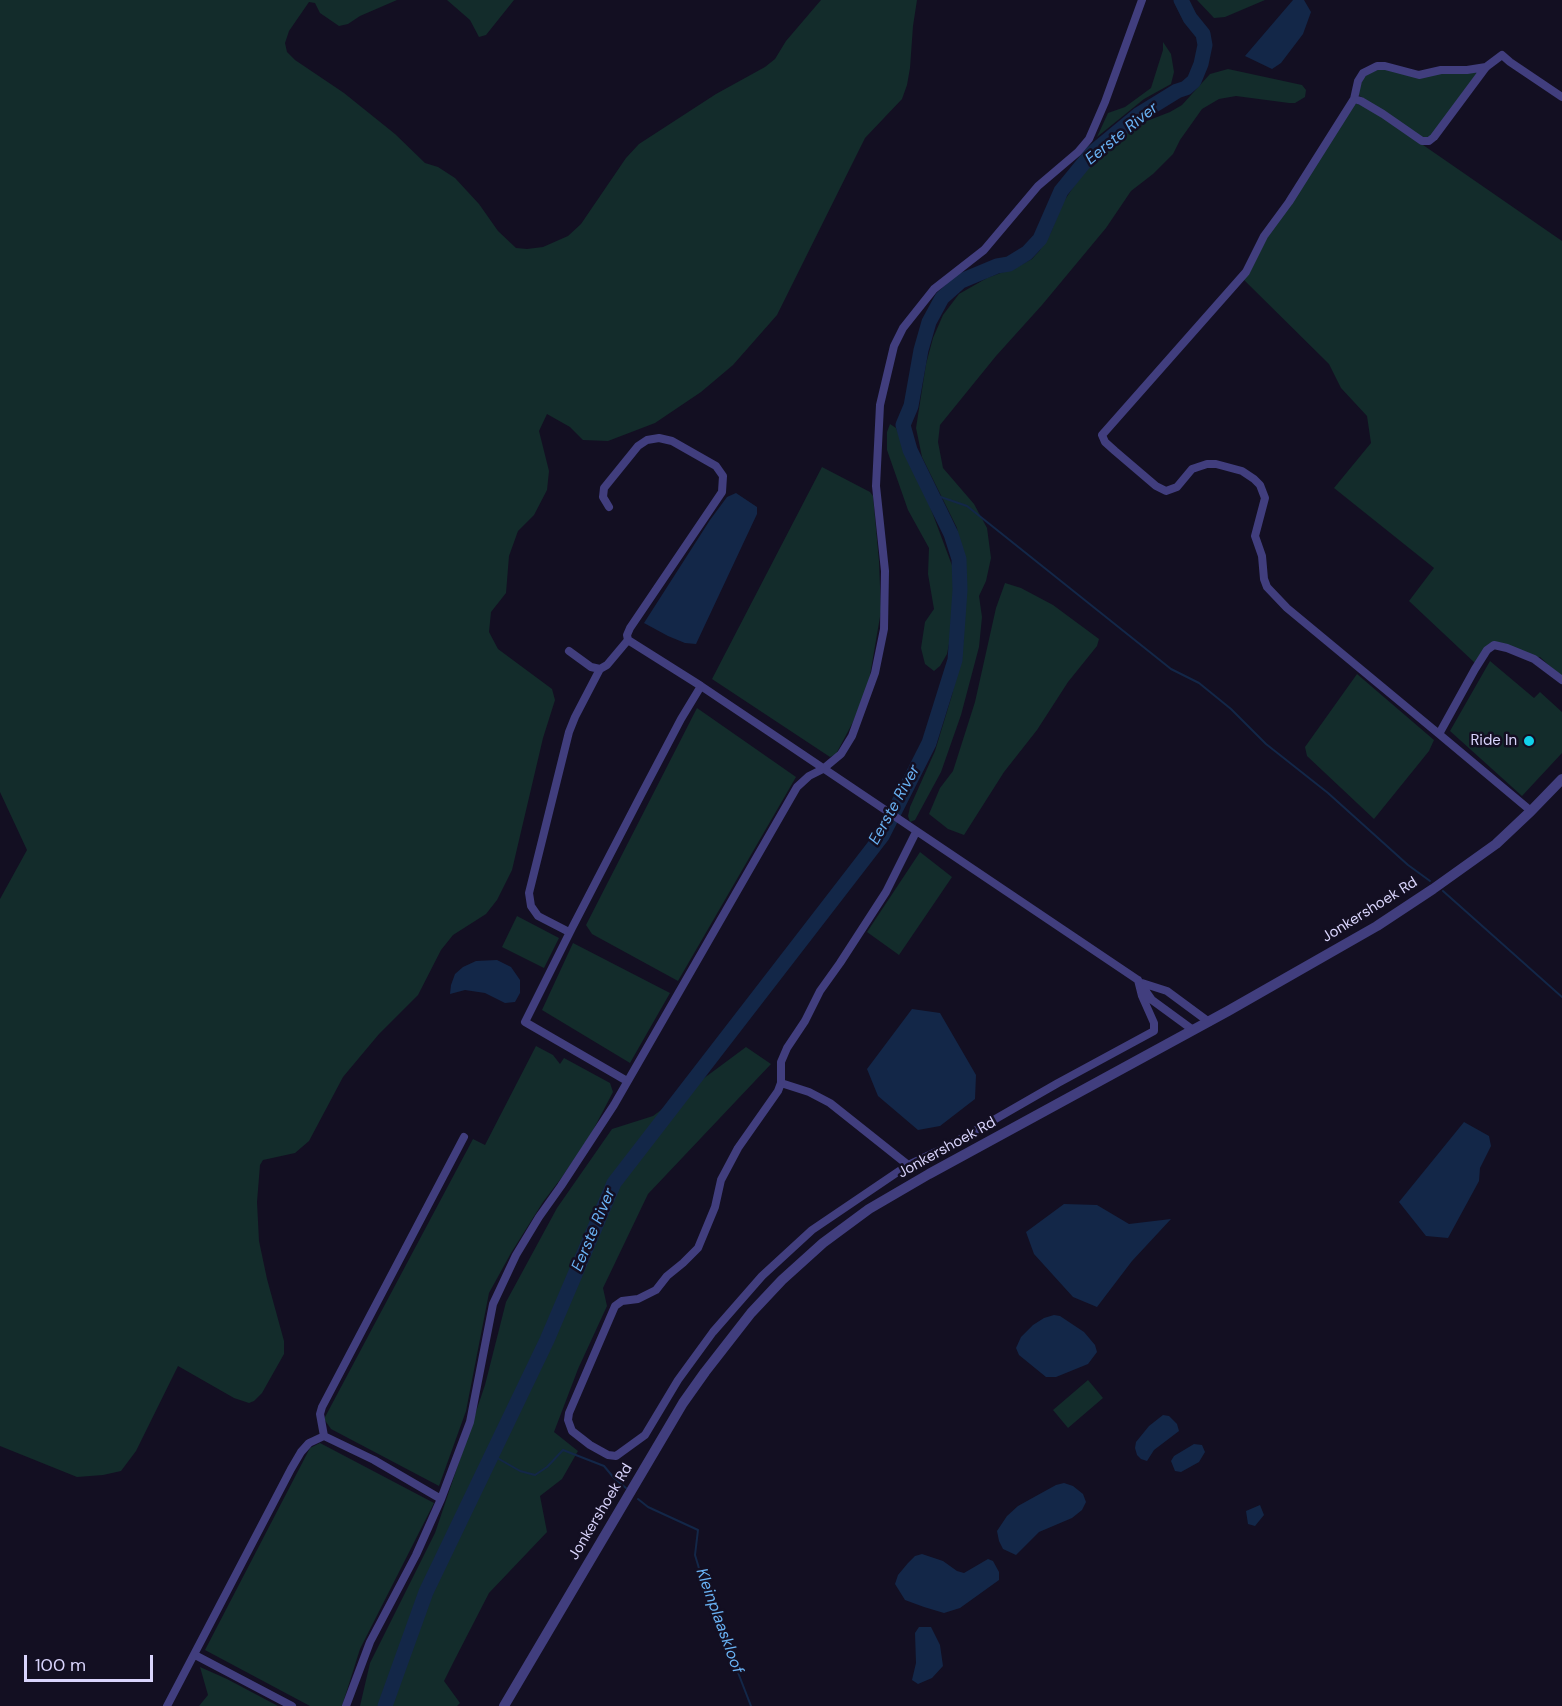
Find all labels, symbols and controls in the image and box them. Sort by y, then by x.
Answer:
water label: Eerste River [1082,99,1162,169]
place label: Ride In [1470,732,1517,750]
marker: Ride In [1522,734,1536,748]
water label: Eerste River [865,762,925,848]
street label: Jonkershoek Rd [1319,873,1421,947]
street label: Jonkershoek Rd [895,1114,999,1182]
water label: Eerste River [568,1186,620,1274]
street label: Jonkershoek Rd [565,1461,637,1563]
water label: Kleinplaaskloof [691,1566,747,1676]
scale bar [27,1643,156,1681]
text: 100 m [35,1653,86,1677]

